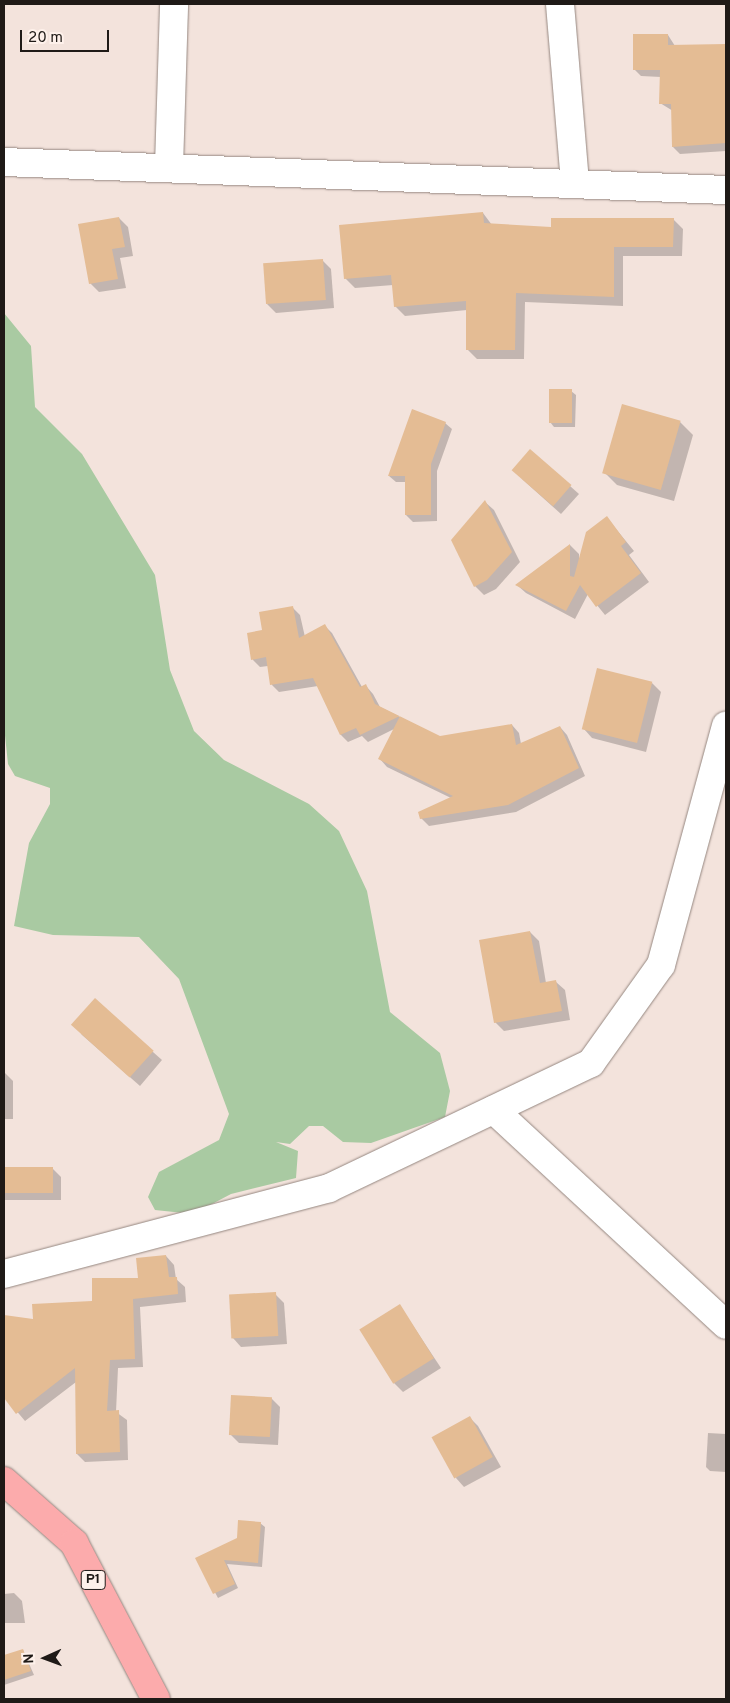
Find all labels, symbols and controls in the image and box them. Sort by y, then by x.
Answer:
scale bar [22,20,111,52]
text: 20 m [28,29,63,48]
road number: P1 [80,1568,106,1592]
north arrow [20,1633,70,1683]
text: N [21,1653,38,1664]

